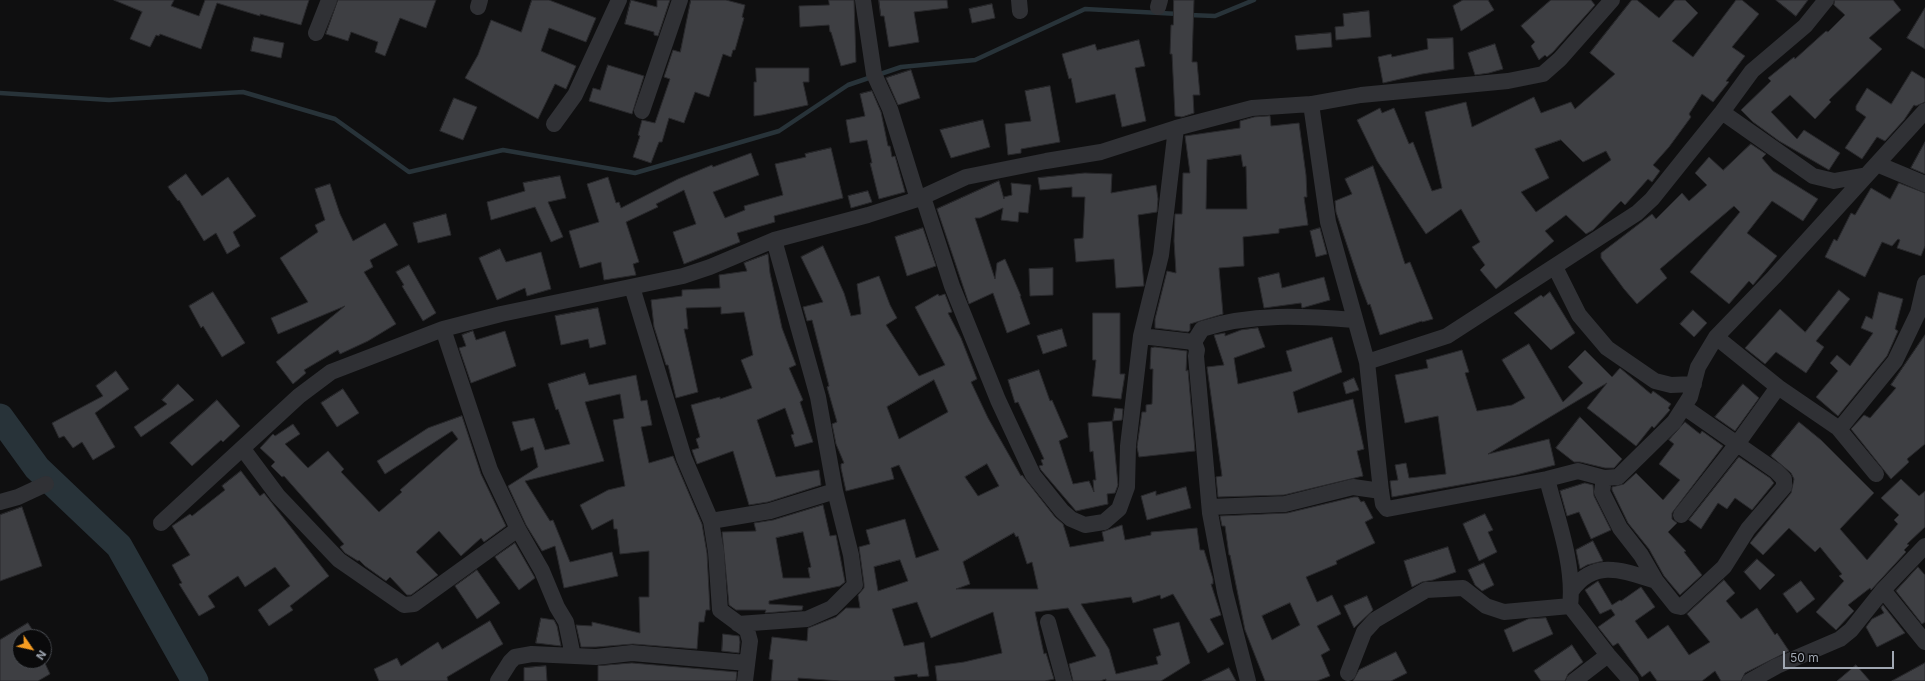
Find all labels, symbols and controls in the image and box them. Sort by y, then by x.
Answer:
north arrow [12,629,52,669]
scale bar [1785,643,1896,669]
text: N [33,648,49,663]
text: 50 m [1790,650,1819,665]

